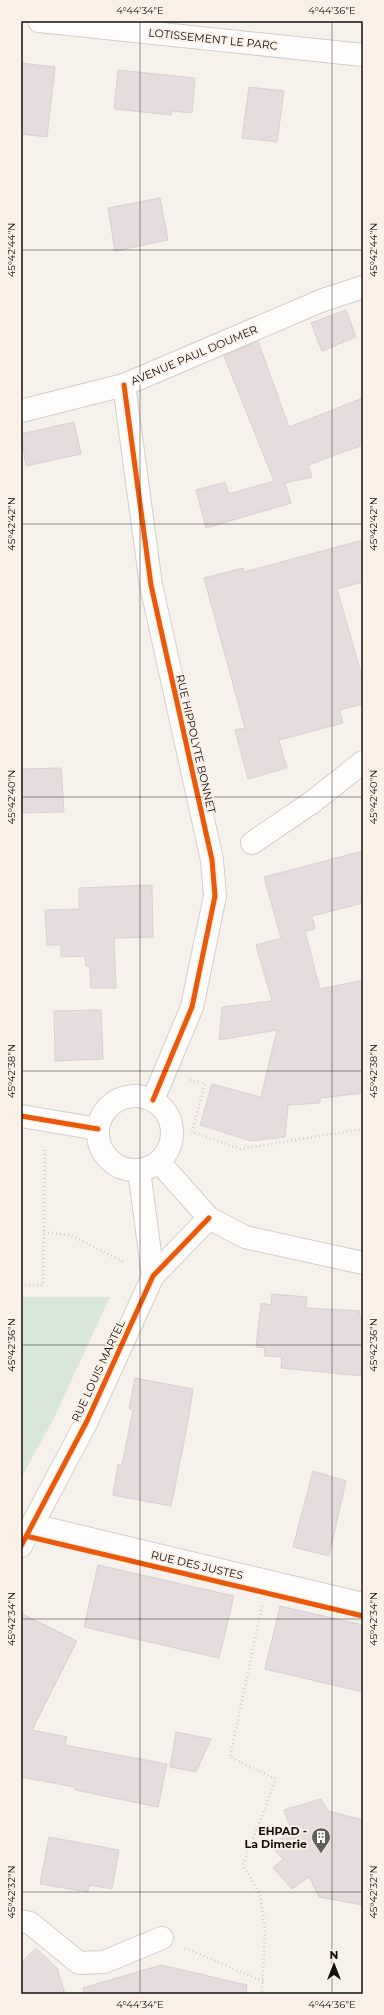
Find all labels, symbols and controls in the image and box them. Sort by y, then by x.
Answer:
text: 4°44'34"E [116,4,164,17]
text: 4°44'36"E [308,4,356,17]
street label: LOTISSEMENT LE PARC [148,25,278,53]
text: 45°42'44"N [5,223,18,277]
text: 45°42'44"N [367,223,380,277]
street label: AVENUE PAUL DOUMER [129,322,260,388]
text: 45°42'42"N [5,497,18,551]
text: 45°42'42"N [367,497,380,551]
street label: RUE HIPPOLYTE BONNET [173,673,219,816]
text: 45°42'40"N [5,770,18,824]
text: 45°42'40"N [367,770,380,824]
text: 45°42'38"N [5,1044,18,1098]
text: 45°42'38"N [367,1044,380,1098]
street label: RUE LOUIS MARTEL [68,1317,128,1424]
text: 45°42'36"N [5,1318,18,1372]
text: 45°42'36"N [367,1318,380,1372]
street label: RUE DES JUSTES [149,1548,245,1582]
text: 45°42'34"N [5,1592,18,1646]
text: 45°42'34"N [367,1592,380,1646]
place label: EHPAD - La Dimerie [245,1824,307,1851]
building icon: EHPAD - La Dimerie [310,1826,332,1854]
text: 45°42'32"N [5,1865,18,1919]
text: 45°42'32"N [367,1865,380,1919]
north arrow [314,1945,354,1985]
text: N [330,1948,338,1962]
text: 4°44'34"E [116,1998,164,2011]
text: 4°44'36"E [308,1998,356,2011]

